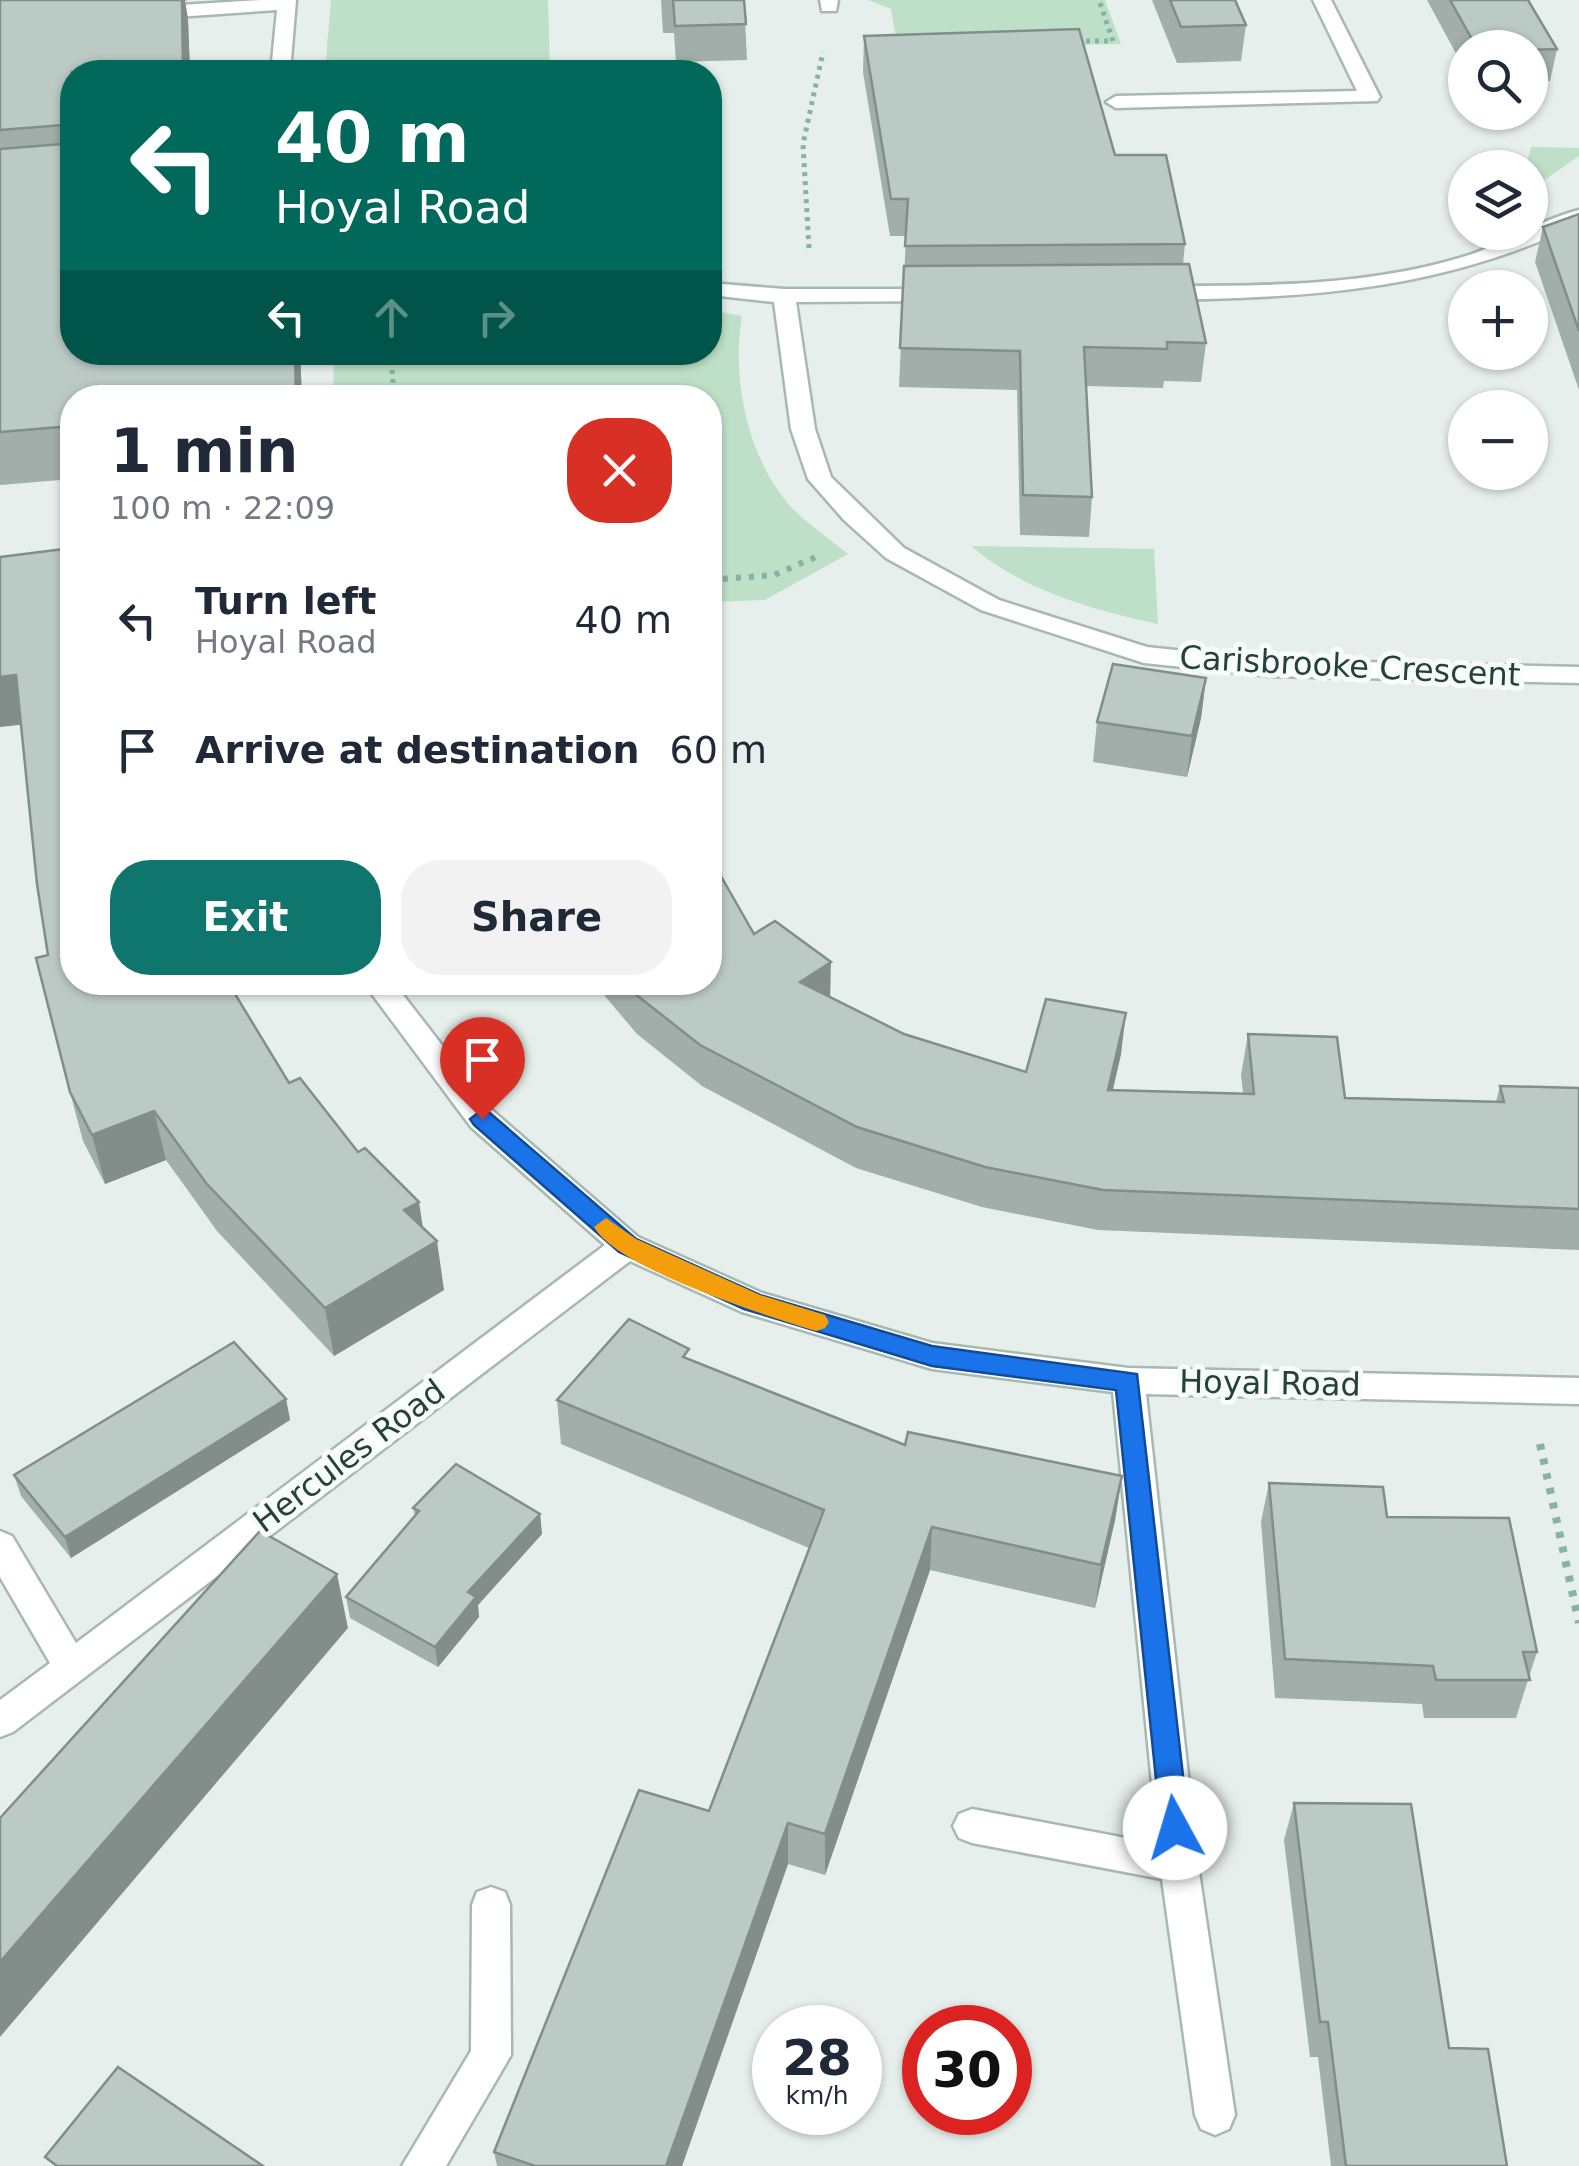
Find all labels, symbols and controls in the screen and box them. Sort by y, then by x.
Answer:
map controls [1448,30,1548,490]
button: search [1448,30,1548,130]
text: 40 m [275,97,470,179]
icon: left [110,100,240,230]
button: layers [1448,150,1548,250]
text: Hoyal Road [275,181,530,234]
button: + [1448,270,1548,370]
icon: left [259,290,314,345]
icon: ahead [364,290,419,345]
icon: right [469,290,524,345]
button: − [1448,390,1548,490]
text: 1 min [110,416,298,486]
button: close [567,418,672,523]
text: 100 m · 22:09 [110,489,335,527]
text: Turn left [195,579,376,623]
icon: left [110,593,165,648]
text: 40 m [575,598,672,642]
text: Hoyal Road [195,623,377,661]
street label: Carisbrooke Crescent [1179,638,1521,694]
icon: arrive [110,723,165,778]
text: Arrive at destination [195,728,640,772]
text: 60 m [670,728,767,772]
button: Exit [110,860,381,975]
button: Share [401,860,672,975]
pin [440,1017,525,1120]
icon: arrive [455,1032,510,1087]
street label: Hoyal Road [1179,1362,1361,1404]
street label: Hercules Road [246,1372,452,1540]
position arrow [1123,1776,1227,1880]
speed limit sign: 30 [902,2005,1032,2135]
text: 28 [782,2029,852,2087]
text: km/h [785,2081,849,2110]

